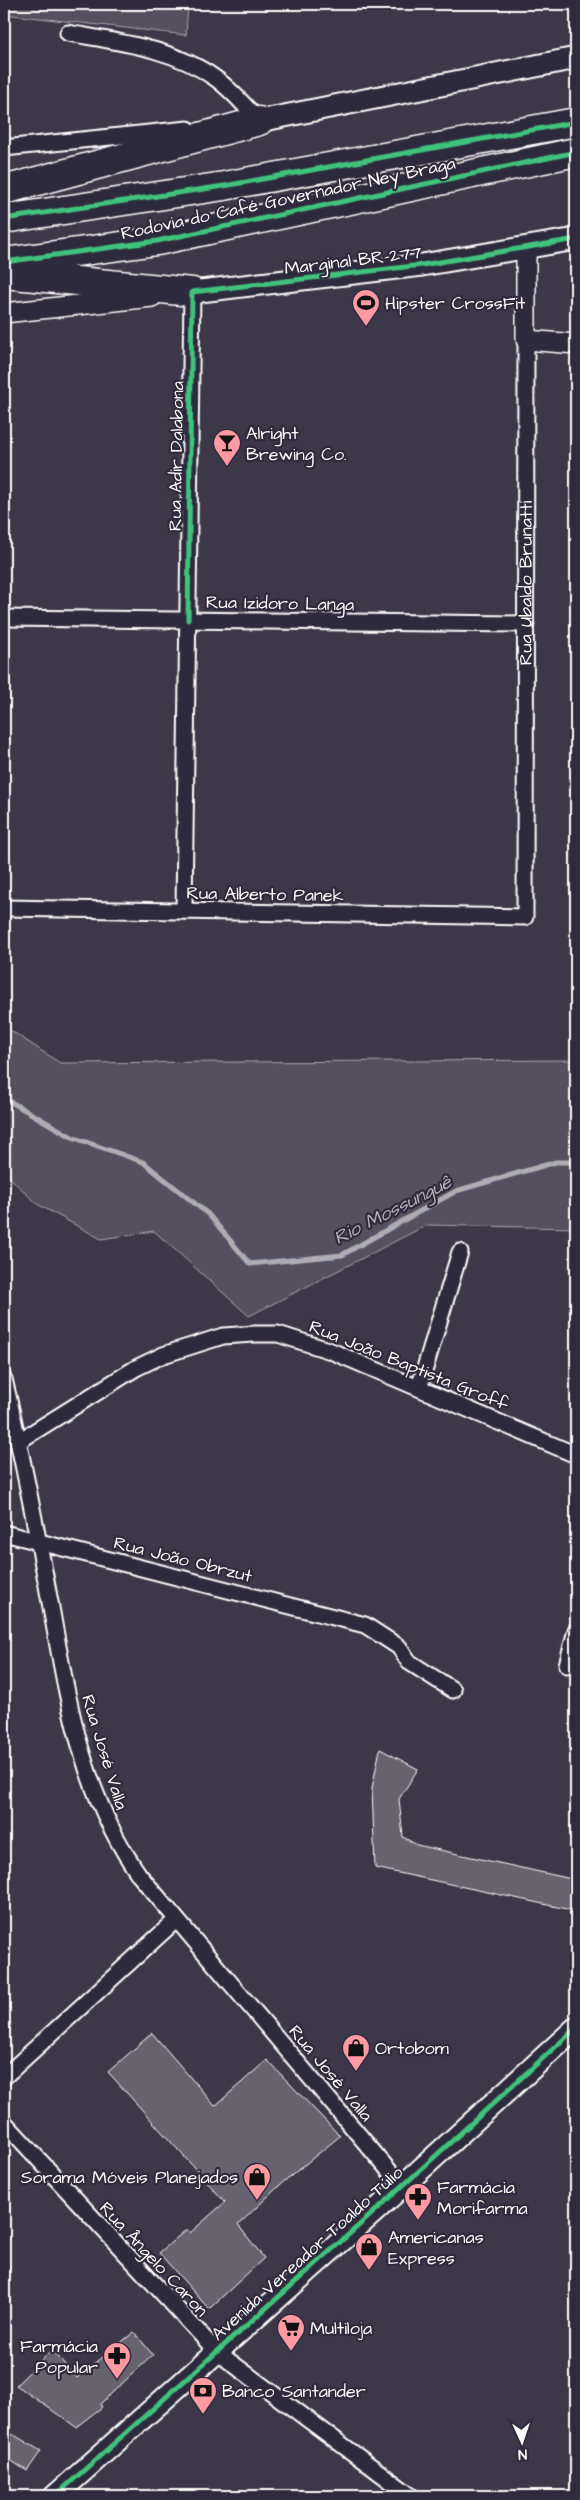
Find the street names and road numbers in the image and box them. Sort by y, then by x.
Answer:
street label: Rodovia do Café Governador Ney Braga [118,151,458,247]
street label: Marginal BR-277 [283,240,423,282]
street label: Rua Adir Dalabona [163,381,190,531]
street label: Rua Ubaldo Brunatti [513,501,539,665]
street label: Rua Izidoro Langa [206,590,354,618]
street label: Rua Alberto Panek [186,881,344,908]
street label: Rua João Baptista Groff [305,1314,513,1417]
street label: Rua João Obrzut [111,1530,255,1589]
street label: Rua José Valla [75,1691,134,1813]
street label: Rua José Valla [283,2020,379,2127]
street label: Avenida Vereador Toaldo Túlio [206,2160,409,2346]
street label: Rua Ângelo Caron [93,2196,214,2323]

